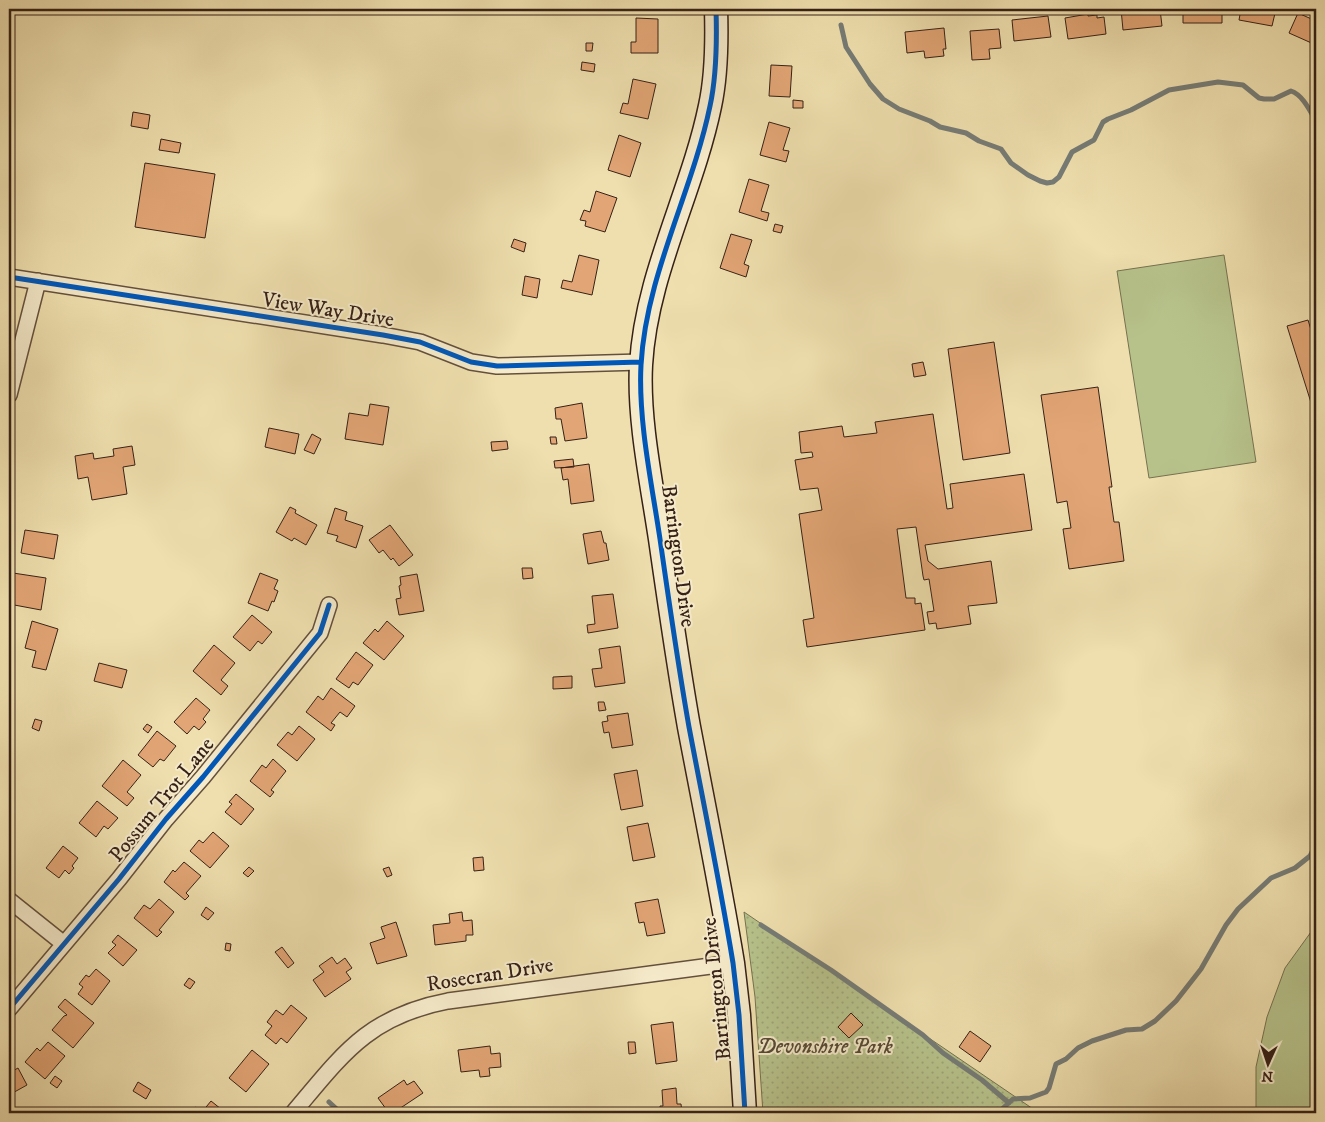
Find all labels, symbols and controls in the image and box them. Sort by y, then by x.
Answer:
street label: View Way Drive [259,287,396,333]
street label: Barrington Drive [655,483,701,629]
street label: Possum Trot Lane [104,732,220,868]
street label: Barrington Drive [697,916,737,1062]
street label: Rosecran Drive [425,952,555,998]
park label: Devonshire Park [757,1034,893,1060]
north arrow [1242,1040,1292,1090]
text: N [1261,1067,1274,1085]

